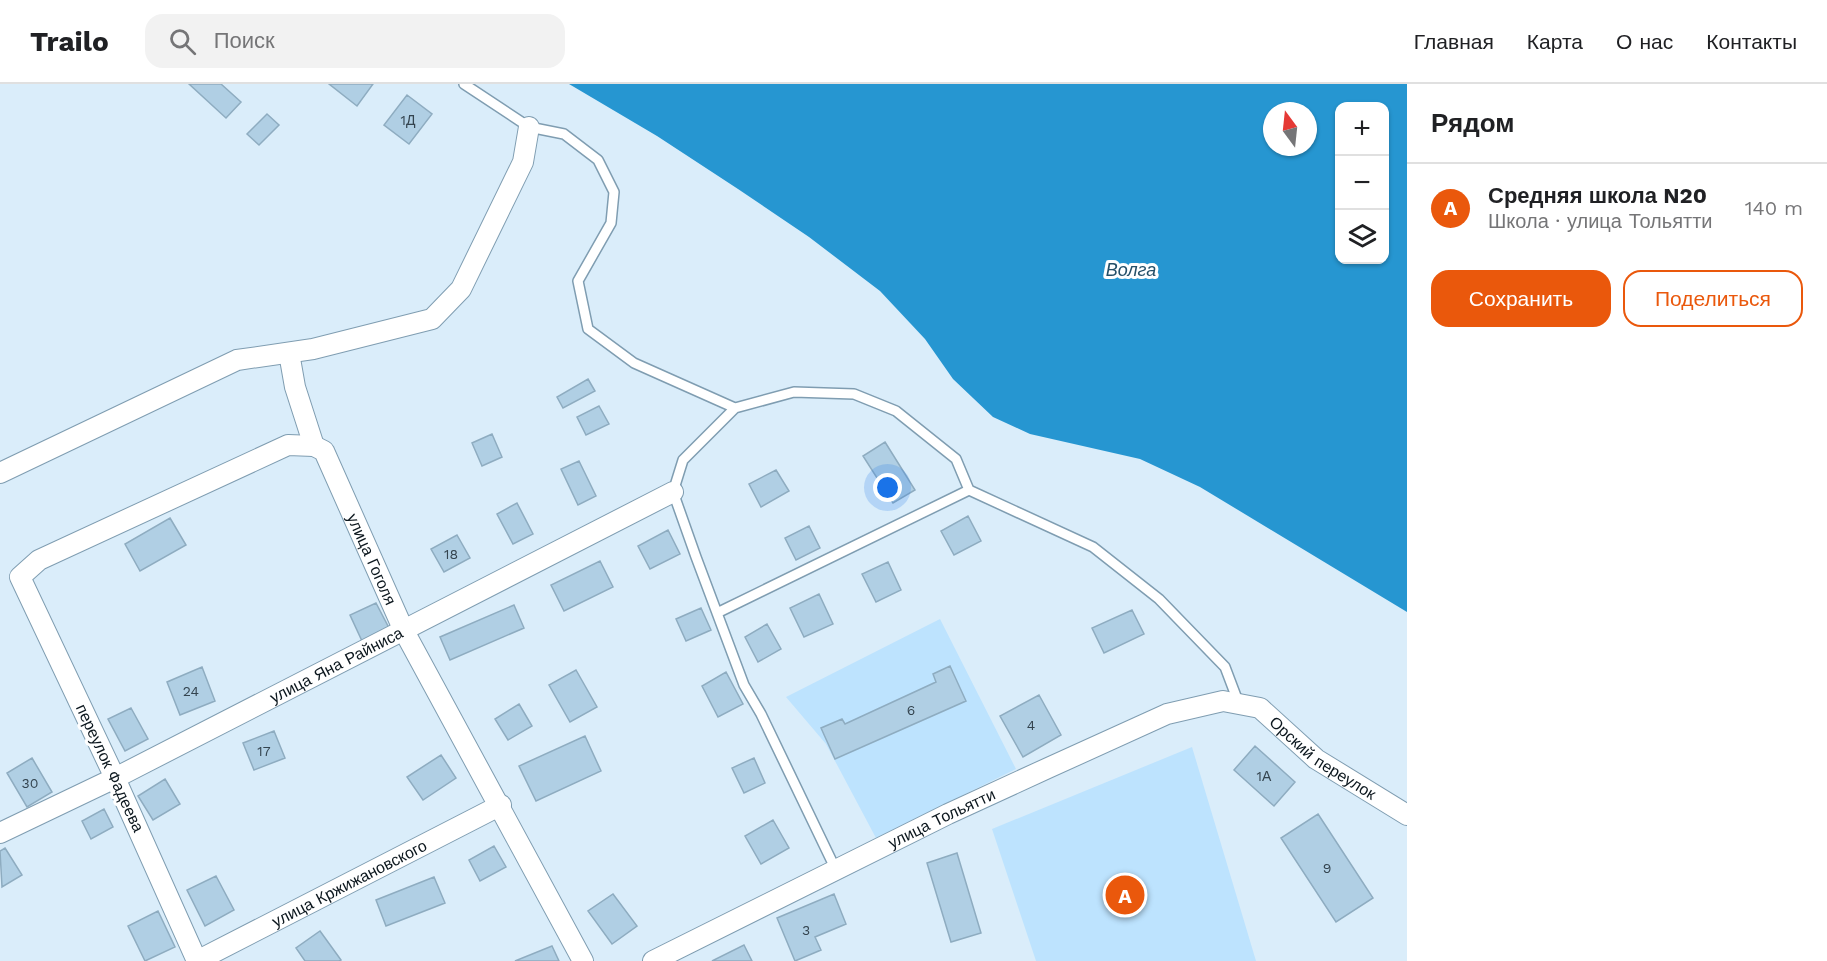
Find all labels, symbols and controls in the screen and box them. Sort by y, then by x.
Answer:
search box [145,14,565,68]
text: Trailo [30,25,109,58]
icon: search [166,25,199,58]
text: Поиск [214,28,275,53]
text: Главная [1414,29,1494,54]
text: Карта [1527,29,1583,54]
text: О нас [1616,29,1673,54]
text: Контакты [1706,29,1797,54]
north arrow [1263,102,1317,156]
map controls [1335,102,1389,264]
button: + [1335,102,1389,156]
text: Рядом [1431,108,1514,138]
house number: 1Д [401,112,416,128]
button: − [1335,156,1389,210]
text: Средняя школа N20 [1488,183,1707,208]
text: A [1444,196,1457,220]
text: 140 m [1745,196,1803,220]
text: Школа · улица Тольятти [1488,209,1713,233]
button: layers [1335,210,1389,264]
water label: Волга [1106,259,1156,280]
button: Сохранить [1431,270,1611,327]
button: Поделиться [1623,270,1803,327]
your location [873,473,902,502]
street label: улица Гоголя [343,510,401,608]
house number: 18 [444,546,458,562]
street label: улица Яна Райниса [266,623,406,707]
house number: 24 [183,683,199,699]
street label: переулок Фадеева [72,701,148,835]
house number: 6 [907,702,915,718]
street label: Орский переулок [1266,712,1380,804]
house number: 4 [1027,717,1035,733]
house number: 17 [257,743,271,759]
house number: 1А [1257,768,1272,784]
house number: 30 [22,775,38,791]
street label: улица Тольятти [885,784,998,852]
street label: улица Кржижановского [268,835,430,931]
house number: 9 [1323,860,1331,876]
pin: A [1106,872,1144,918]
house number: 3 [802,922,810,938]

